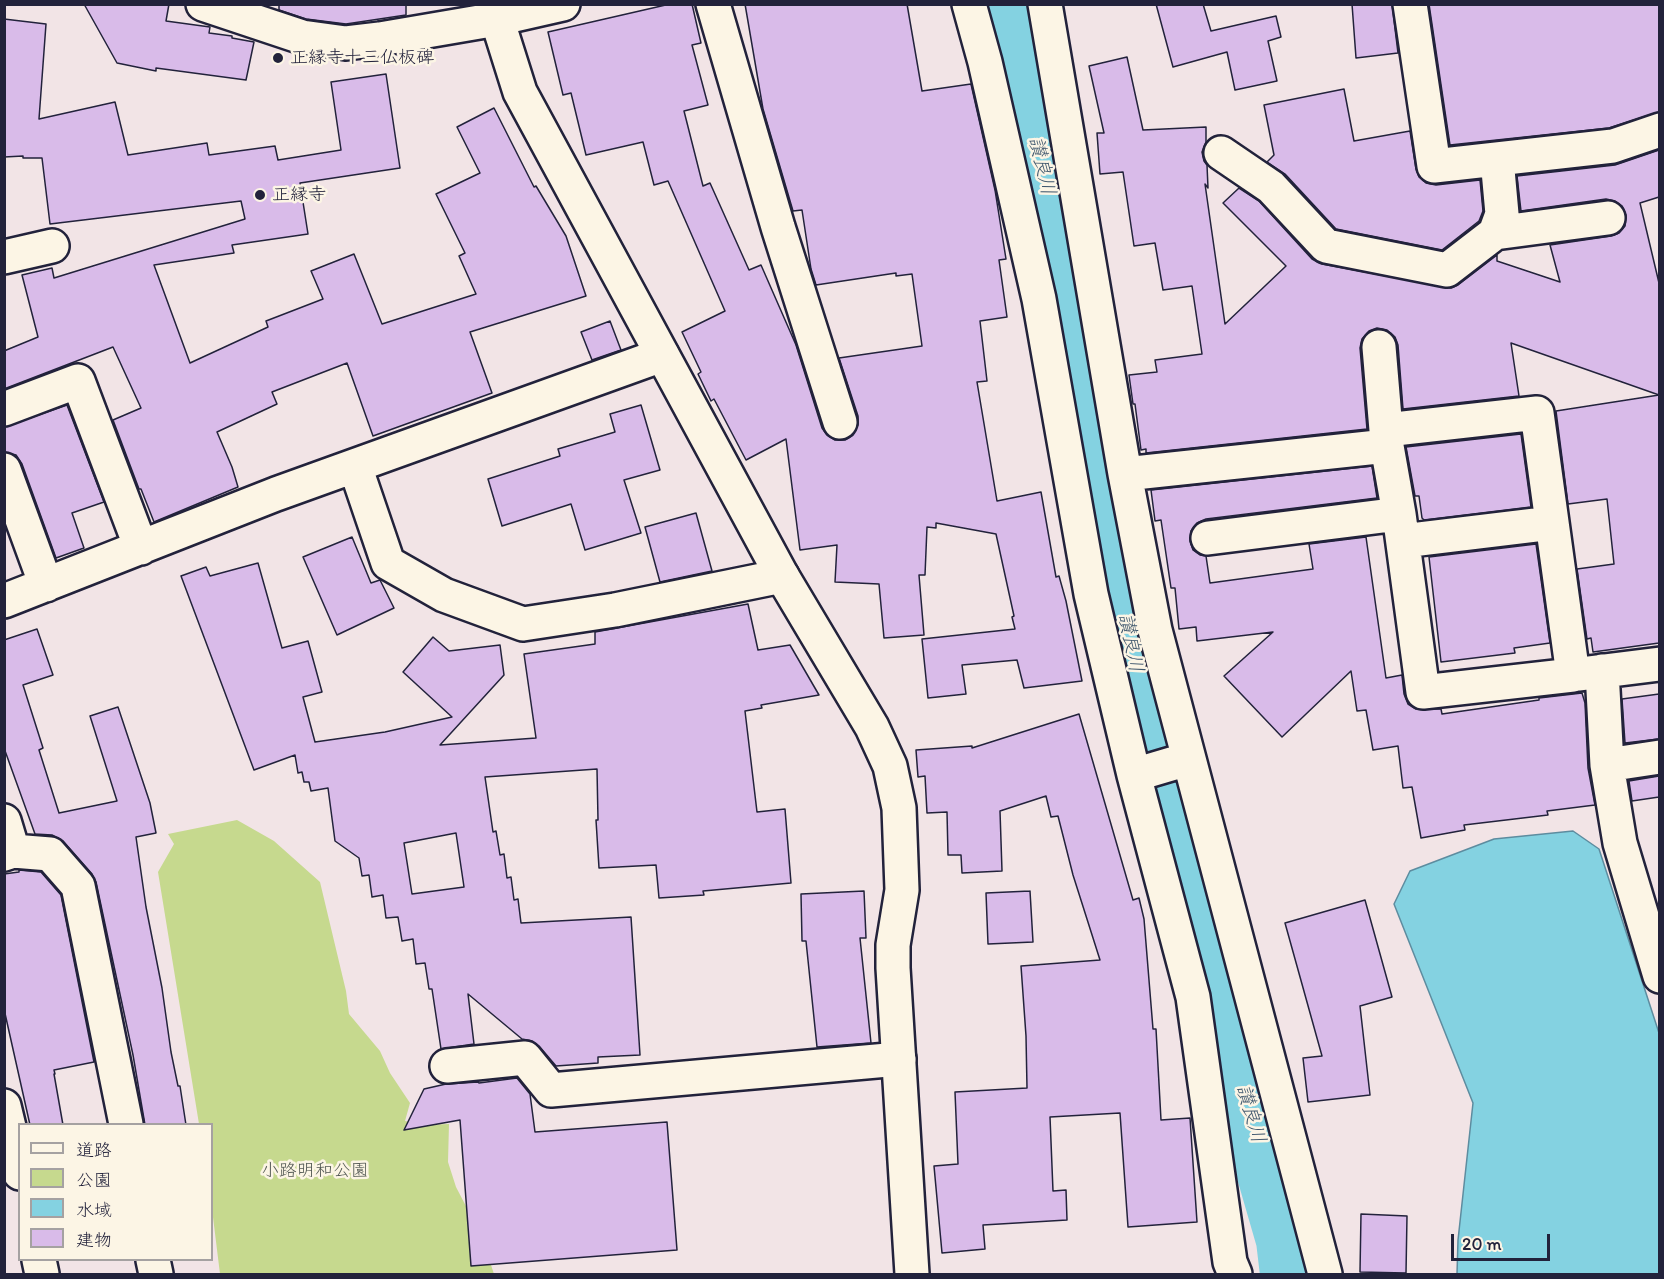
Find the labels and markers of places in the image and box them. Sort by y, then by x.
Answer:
place label: 正縁寺十三仏板碑 [290,47,434,69]
marker: 正縁寺十三仏板碑 [271,51,285,65]
place label: 正縁寺 [272,184,326,206]
marker: 正縁寺 [253,188,267,202]

